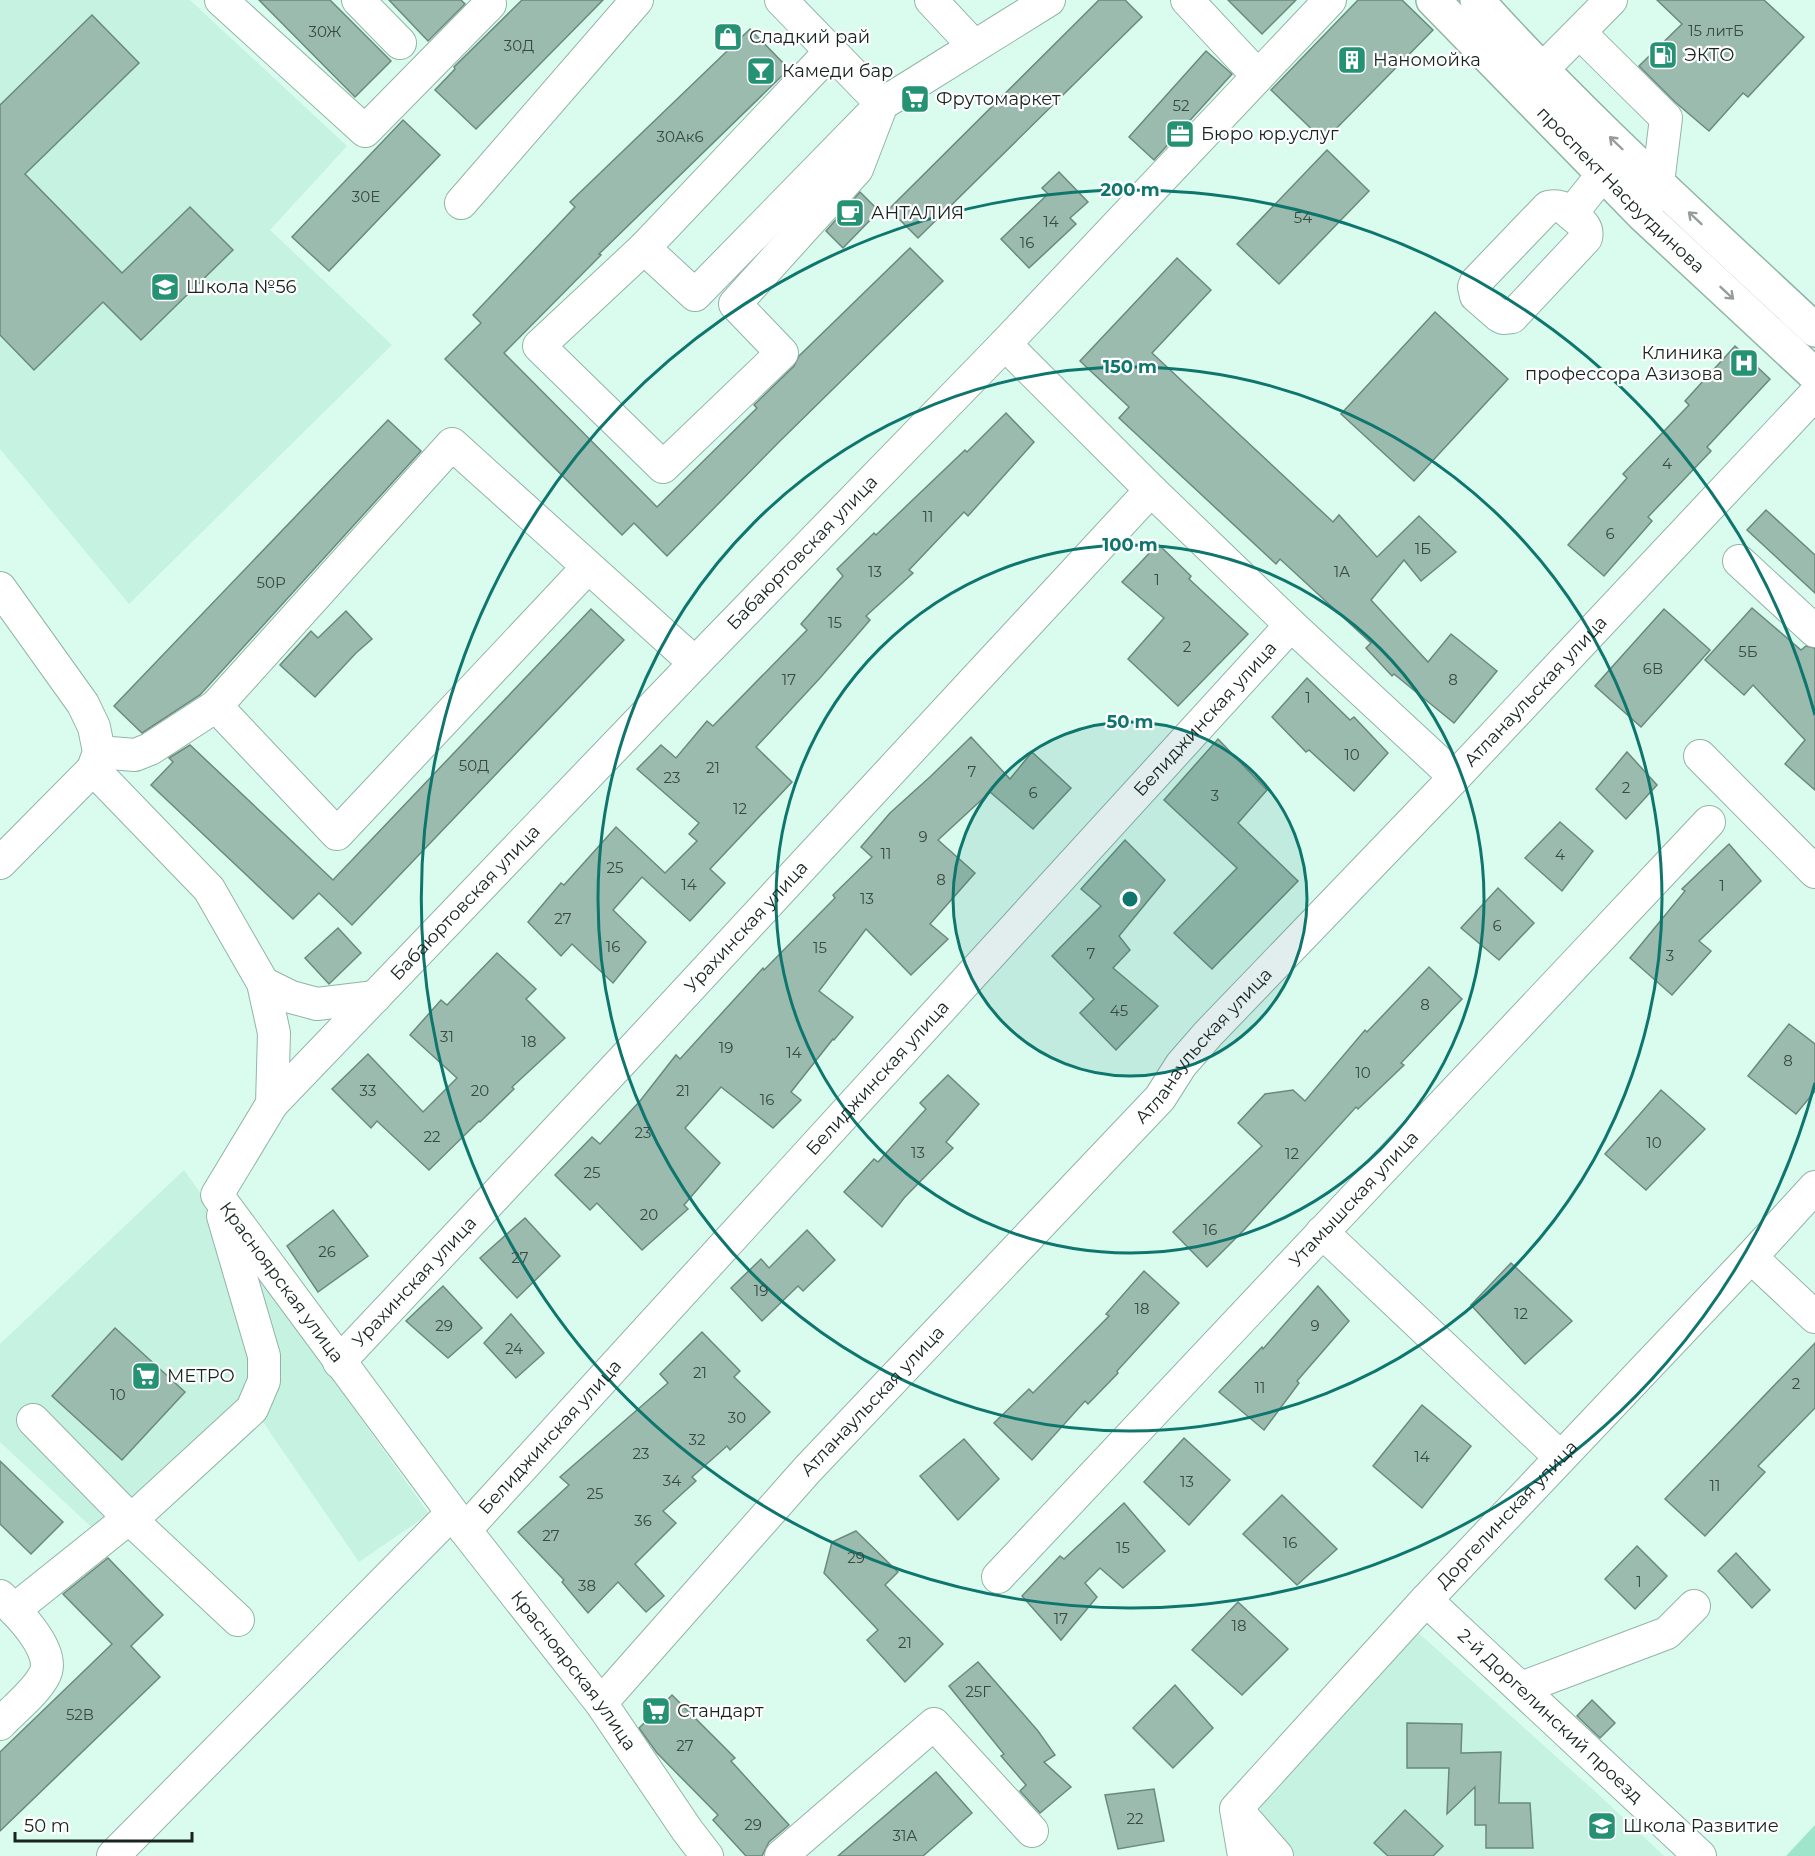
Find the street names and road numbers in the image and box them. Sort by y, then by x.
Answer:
street label: проспект Насрутдинова [1532,102,1709,278]
street label: Бабаюртовская улица [722,471,882,634]
street label: Атланаульская улица [1459,611,1612,771]
street label: Белиджинская улица [1129,637,1281,801]
street label: Бабаюртовская улица [386,820,545,985]
street label: Урахинская улица [680,857,813,997]
street label: Атланаульская улица [1130,963,1277,1128]
street label: Белиджинская улица [801,996,954,1160]
street label: Утамышская улица [1285,1127,1423,1272]
street label: Красноярская улица [215,1197,348,1367]
street label: Урахинская улица [348,1212,481,1352]
street label: Атланаульская улица [796,1321,949,1481]
street label: Белиджинская улица [474,1355,626,1519]
street label: Доргелинская улица [1432,1436,1582,1593]
street label: Красноярская улица [506,1586,641,1755]
street label: 2-й Доргелинский проезд [1453,1624,1648,1808]

